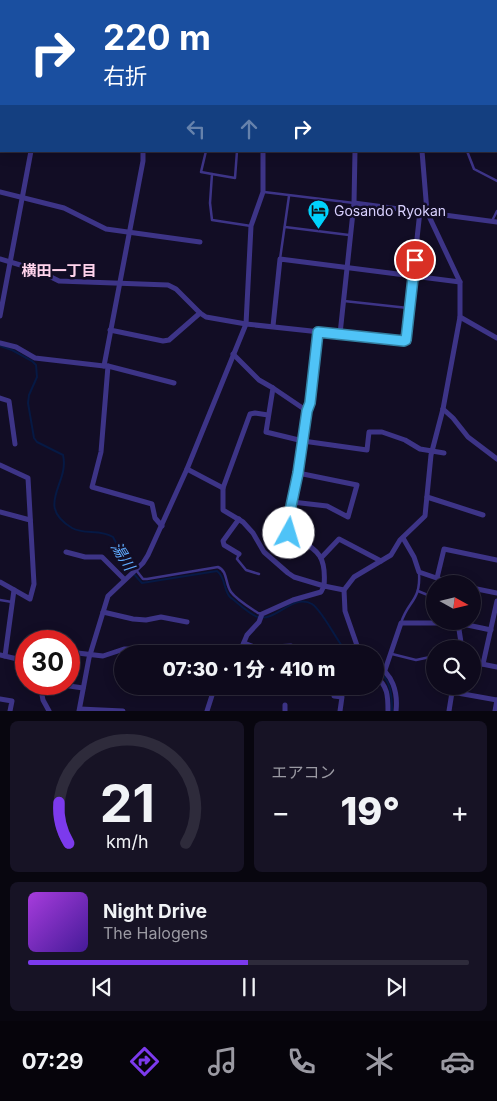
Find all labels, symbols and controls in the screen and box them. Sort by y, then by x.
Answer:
text: 220 m [103,16,211,58]
icon: right [20,20,85,85]
text: 右折 [103,63,147,89]
icon: left [182,115,210,143]
icon: ahead [235,115,263,143]
icon: right [288,115,316,143]
hotel icon: Gosando Ryokan [306,198,330,229]
place label: Gosando Ryokan [334,202,446,219]
pin [394,239,436,281]
icon: arrive [401,246,429,274]
district label: 横田一丁目 [21,261,97,280]
position arrow [262,506,314,558]
water label: 湯川 [107,538,140,575]
north arrow [426,575,481,630]
map controls [426,575,481,695]
speed limit sign: 30 [15,630,80,695]
button: search [426,640,481,695]
text: 07:30 · 1 分 · 410 m [163,658,335,681]
text: エアコン [272,762,336,782]
text: 21 [99,772,154,835]
text: 19° [341,788,400,834]
text: − [272,795,290,829]
text: + [450,795,469,829]
text: km/h [106,831,148,852]
text: Night Drive [103,900,207,923]
text: The Halogens [103,923,208,943]
icon: previous [88,973,116,1001]
icon: pause [235,973,263,1001]
icon: next [382,973,410,1001]
icon: directions [127,1044,162,1079]
icon: music [205,1044,240,1079]
icon: phone [284,1044,319,1079]
icon: climate [362,1044,397,1079]
icon: car [440,1044,475,1079]
text: 07:29 [22,1048,84,1074]

